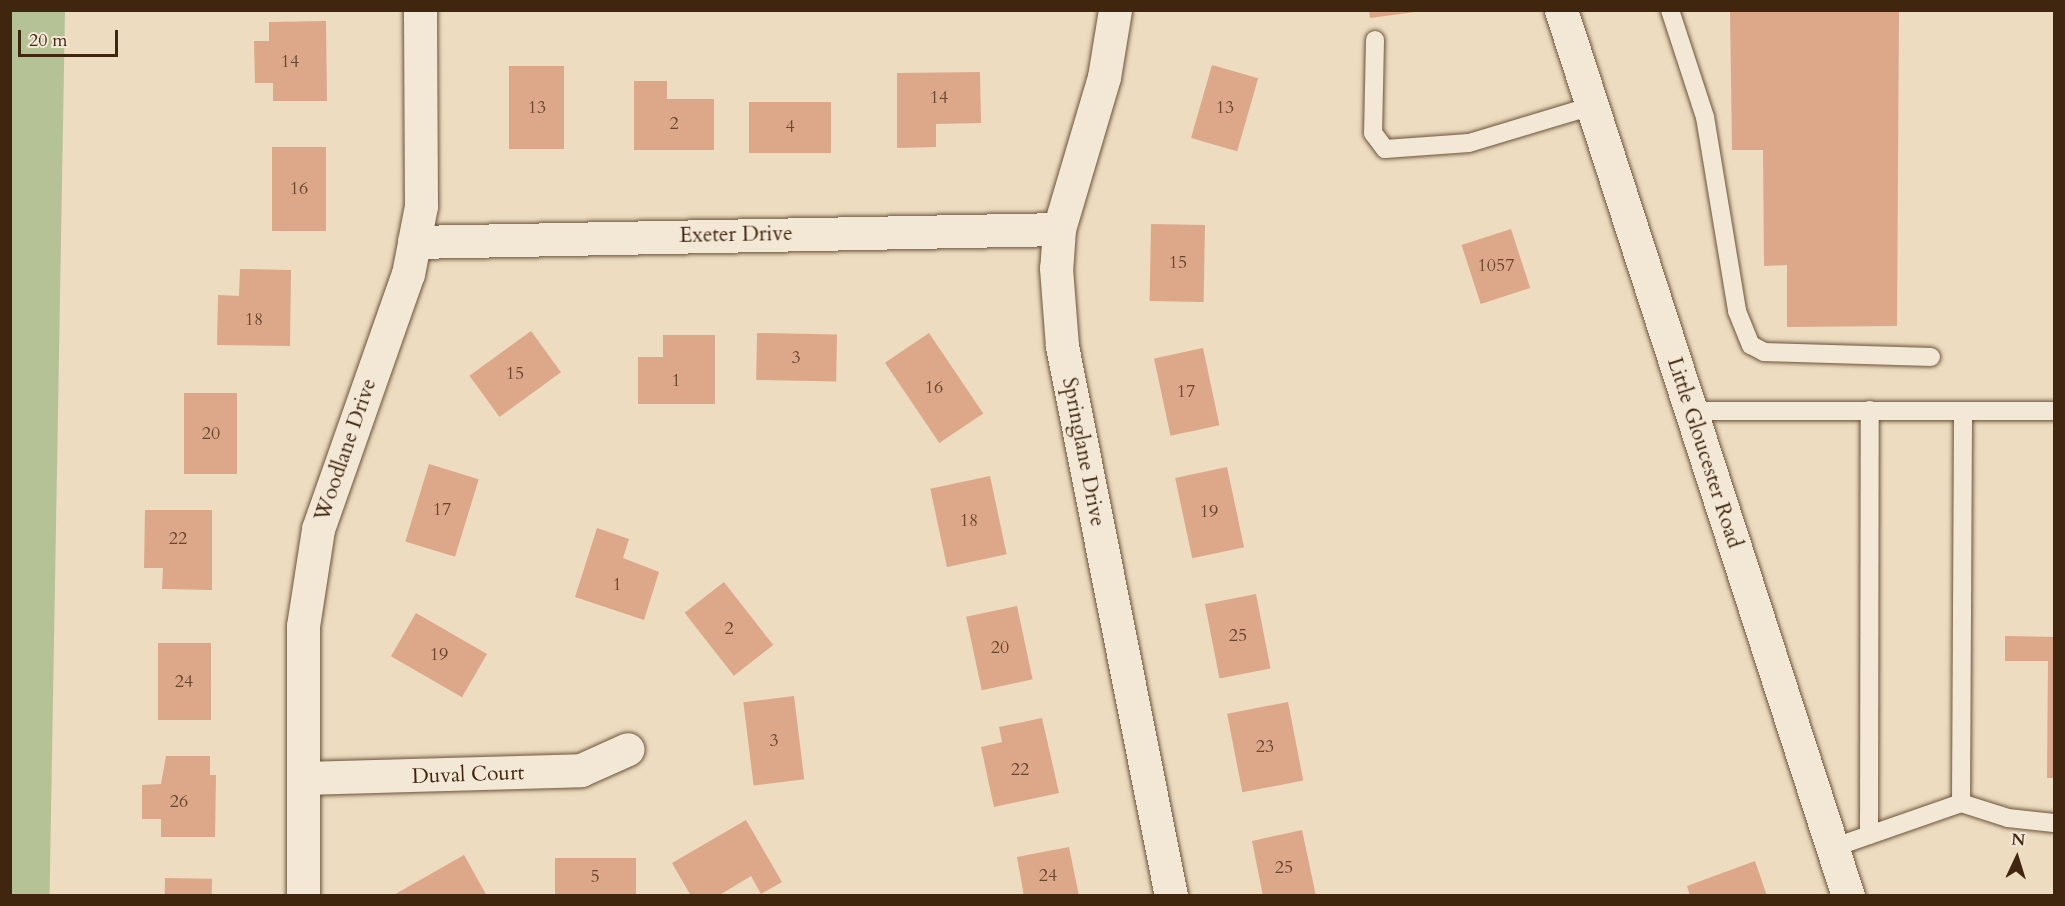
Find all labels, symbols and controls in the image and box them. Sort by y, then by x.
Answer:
scale bar [21,18,122,56]
text: 20 m [29,28,68,53]
house number: 14 [281,51,299,73]
house number: 14 [930,87,948,109]
house number: 13 [528,97,546,119]
house number: 13 [1216,97,1234,119]
house number: 2 [669,113,679,135]
house number: 4 [785,116,795,138]
house number: 16 [290,178,308,200]
street label: Exeter Drive [679,221,793,249]
house number: 15 [1169,252,1187,274]
house number: 1057 [1478,255,1514,277]
house number: 18 [245,309,263,331]
house number: 3 [791,347,801,369]
street label: Little Gloucester Road [1661,354,1747,552]
house number: 15 [506,363,524,385]
house number: 1 [671,370,681,392]
street label: Woodlane Drive [310,375,382,525]
street label: Springlane Drive [1056,375,1110,529]
house number: 16 [925,377,943,399]
house number: 17 [1177,381,1195,403]
house number: 20 [202,423,220,445]
house number: 17 [433,499,451,521]
house number: 19 [1200,501,1218,523]
house number: 18 [960,510,978,532]
house number: 22 [169,528,187,550]
house number: 1 [612,574,622,596]
house number: 2 [724,618,734,640]
house number: 25 [1229,625,1247,647]
house number: 20 [991,637,1009,659]
house number: 19 [430,644,448,666]
house number: 24 [175,671,193,693]
house number: 3 [769,730,779,752]
house number: 23 [1256,736,1274,758]
house number: 22 [1011,759,1029,781]
street label: Duval Court [411,760,525,790]
house number: 26 [170,791,188,813]
north arrow [1987,828,2047,888]
text: N [2011,829,2026,852]
house number: 25 [1275,857,1293,879]
house number: 24 [1039,865,1057,887]
house number: 5 [590,866,600,888]

